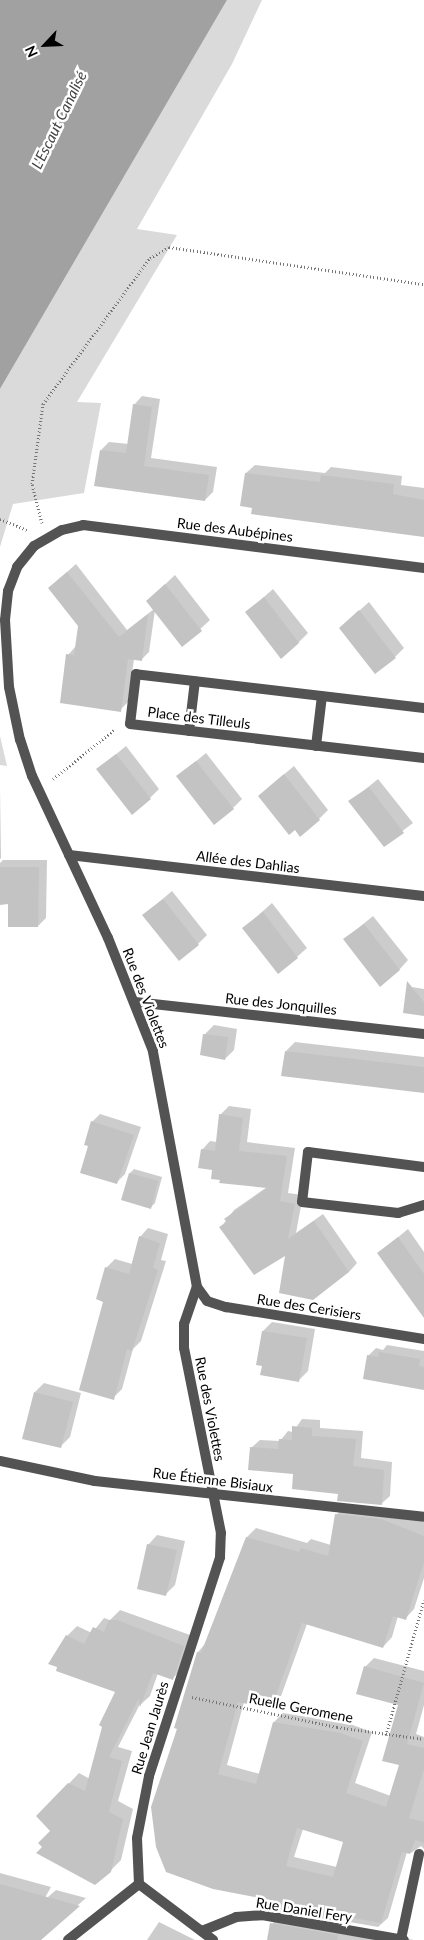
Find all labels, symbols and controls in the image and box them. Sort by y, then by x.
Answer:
north arrow [20,20,70,70]
text: N [21,43,41,60]
water label: L'Escaut Canalisé [28,68,90,172]
street label: Rue des Aubépines [176,515,294,545]
street label: Place des Tilleuls [146,703,252,733]
street label: Allée des Dahlias [195,847,301,877]
street label: Rue des Violettes [119,945,173,1051]
street label: Rue des Jonquilles [224,990,338,1018]
street label: Rue des Cerisiers [256,1290,362,1324]
street label: Rue des Violettes [192,1355,228,1463]
street label: Rue Étienne Bisiaux [152,1464,274,1496]
street label: Rue Jean Jaurès [128,1679,172,1777]
street label: Ruelle Geromene [248,1690,354,1726]
street label: Rue Daniel Fery [255,1894,353,1926]

